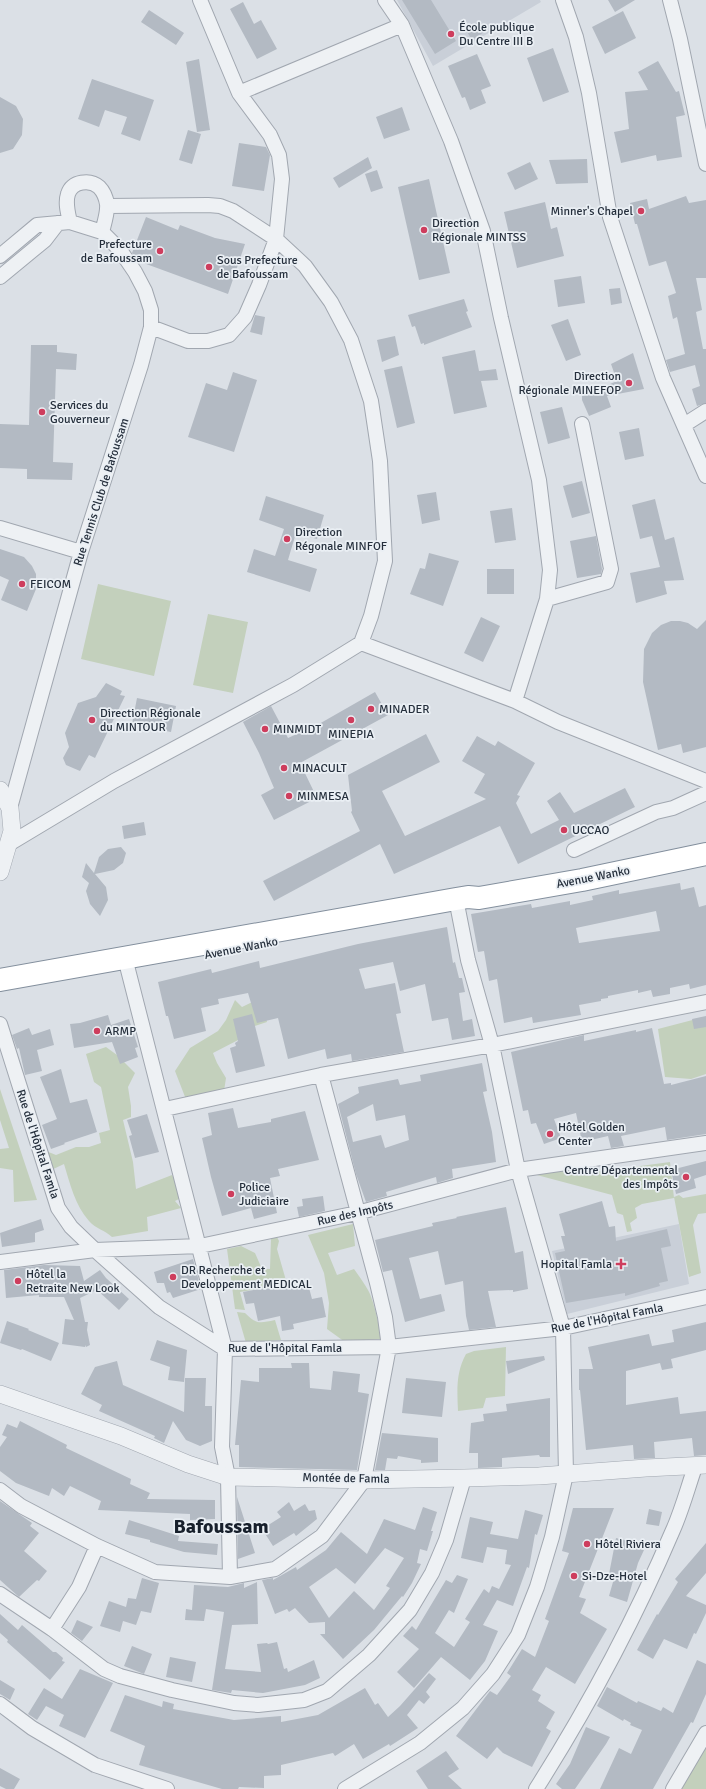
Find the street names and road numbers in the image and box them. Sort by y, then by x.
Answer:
street label: Rue Tennis Club de Bafoussam [70,416,133,568]
street label: Avenue Wanko [555,863,631,892]
street label: Avenue Wanko [203,934,279,963]
street label: Rue de l'Hôpital Famla [13,1088,62,1201]
street label: Rue des Impôts [316,1197,395,1230]
street label: Rue de l'Hôpital Famla [550,1300,665,1337]
street label: Rue de l'Hôpital Famla [228,1341,342,1356]
street label: Montée de Famla [302,1470,390,1487]

